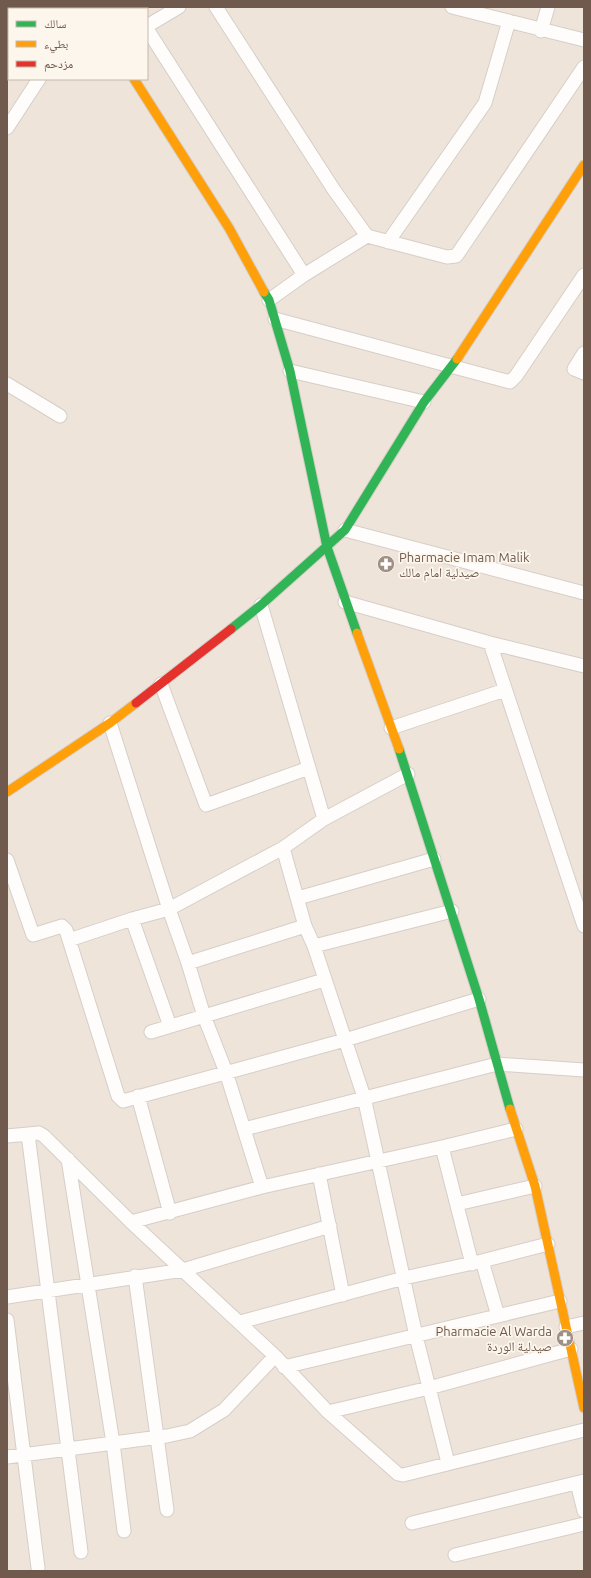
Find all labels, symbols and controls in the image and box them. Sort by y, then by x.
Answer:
legend [8,8,148,80]
text: سالك [44,17,66,30]
text: بطيء [44,37,68,54]
text: مزدحم [44,57,73,72]
place label: Pharmacie Imam Malik صيدلية امام مالك [399,550,530,581]
pharmacy icon: Pharmacie Imam Malik صيدلية امام مالك [376,554,396,574]
place label: Pharmacie Al Warda صيدلية الوردة [435,1324,552,1355]
pharmacy icon: Pharmacie Al Warda صيدلية الوردة [555,1328,575,1348]

